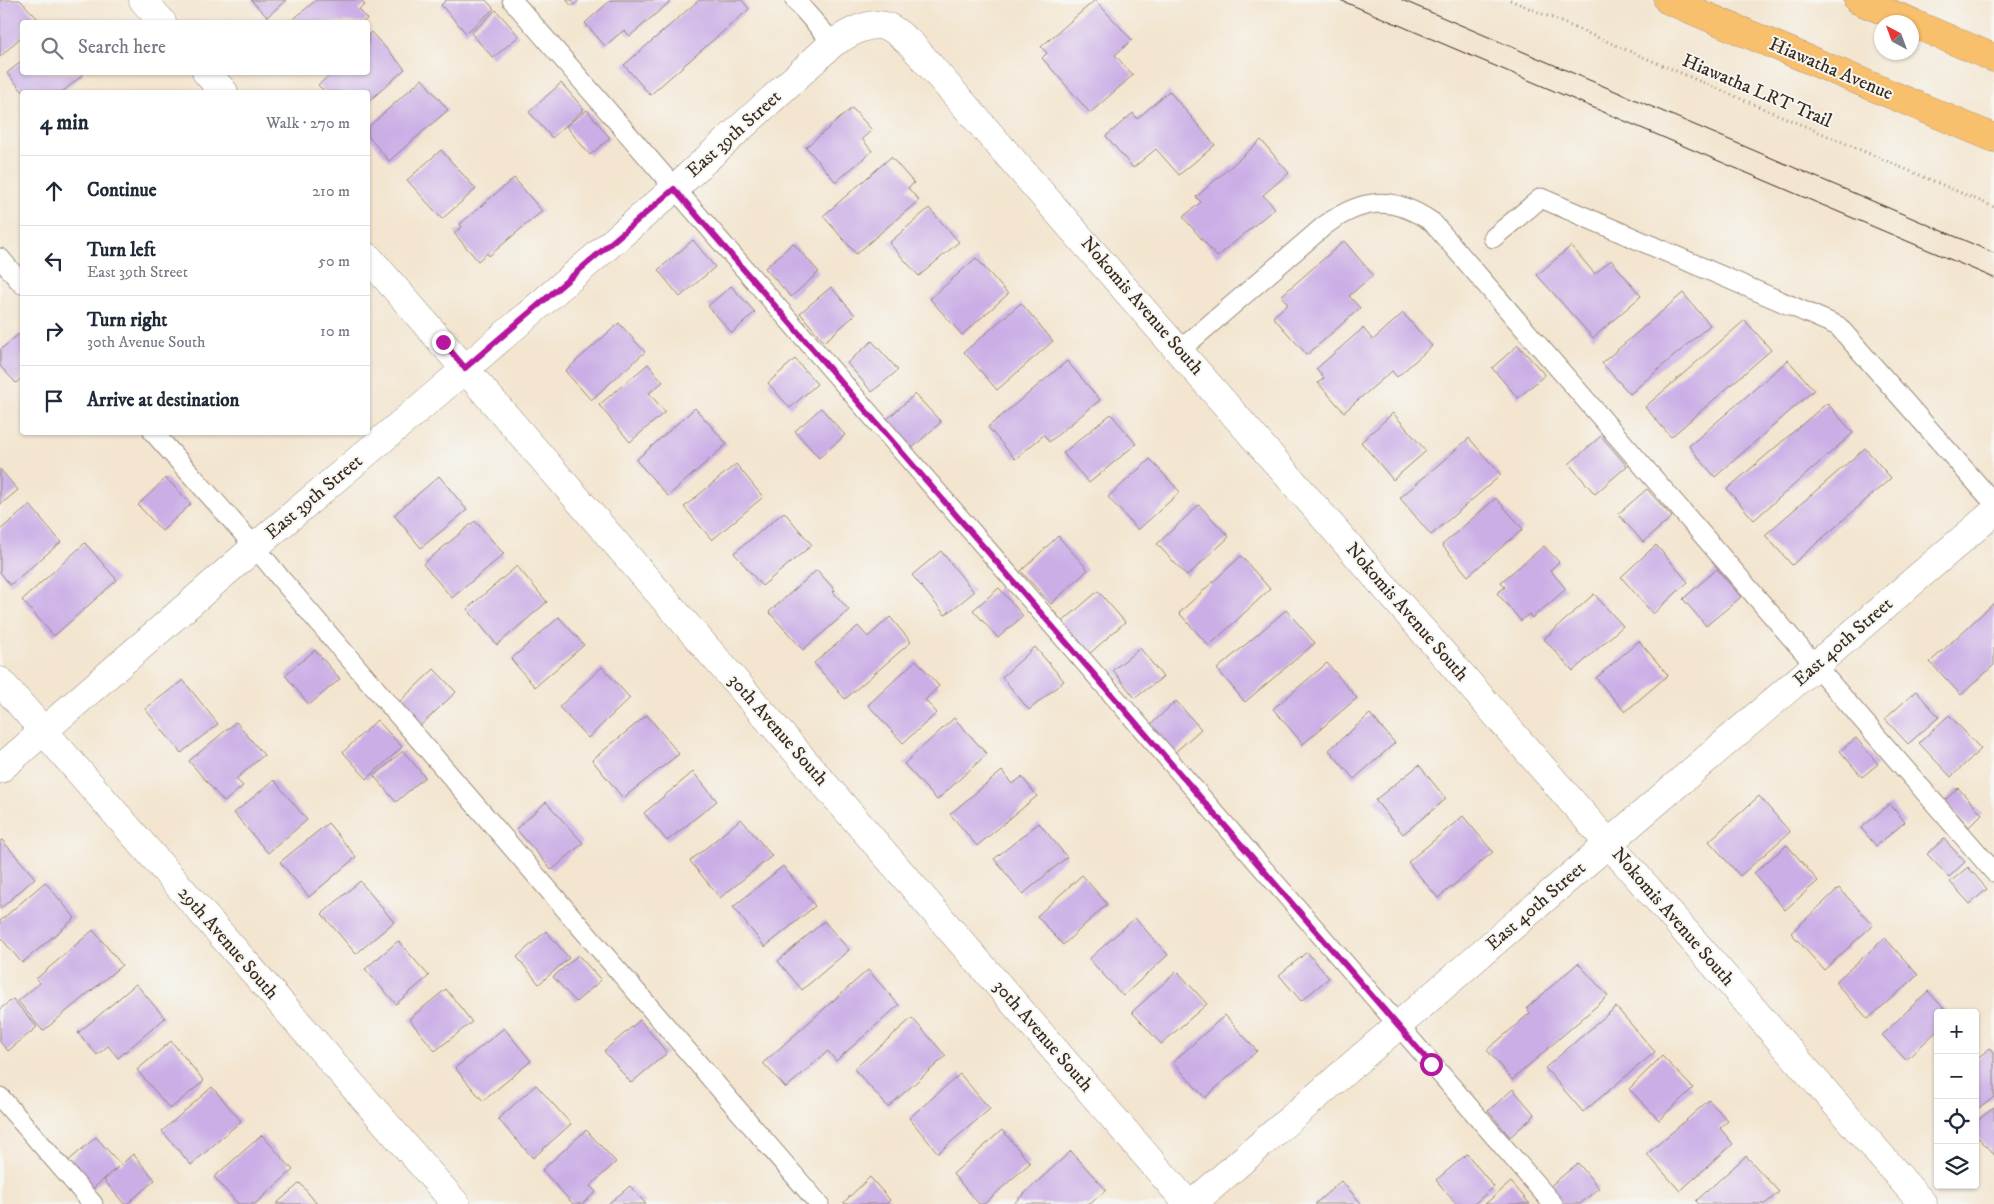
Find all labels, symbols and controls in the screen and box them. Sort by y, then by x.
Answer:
north arrow [1874,15,1919,60]
search box [20,20,370,75]
street label: Hiawatha Avenue [1766,33,1896,105]
icon: search [38,34,66,62]
text: Search here [78,36,166,59]
street label: Hiawatha LRT Trail [1679,49,1836,133]
street label: East 39th Street [682,85,786,183]
text: 4 min [40,110,89,136]
text: Walk · 270 m [266,113,350,133]
icon: ahead [40,177,68,205]
text: Continue [87,179,157,202]
text: 210 m [312,181,350,201]
street label: Nokomis Avenue South [1076,232,1208,380]
text: Turn left [87,239,156,262]
icon: left [40,247,68,275]
text: 50 m [318,251,350,271]
text: East 39th Street [87,262,188,282]
text: Turn right [87,309,167,332]
icon: right [40,317,68,345]
text: 10 m [320,321,350,341]
route end [432,331,455,354]
text: 30th Avenue South [87,332,206,352]
icon: arrive [40,387,68,415]
text: Arrive at destination [87,389,239,412]
street label: East 39th Street [261,450,367,544]
street label: Nokomis Avenue South [1341,538,1473,686]
street label: East 40th Street [1789,593,1897,691]
street label: 30th Avenue South [723,669,833,791]
street label: Nokomis Avenue South [1607,843,1739,991]
street label: East 40th Street [1482,857,1590,955]
street label: 29th Avenue South [173,882,283,1004]
street label: 30th Avenue South [988,975,1098,1097]
map controls [1934,1009,1979,1189]
button: + [1934,1009,1979,1054]
route start [1420,1053,1443,1076]
button: − [1934,1054,1979,1099]
button: locate [1934,1099,1979,1144]
button: layers [1934,1144,1979,1189]

